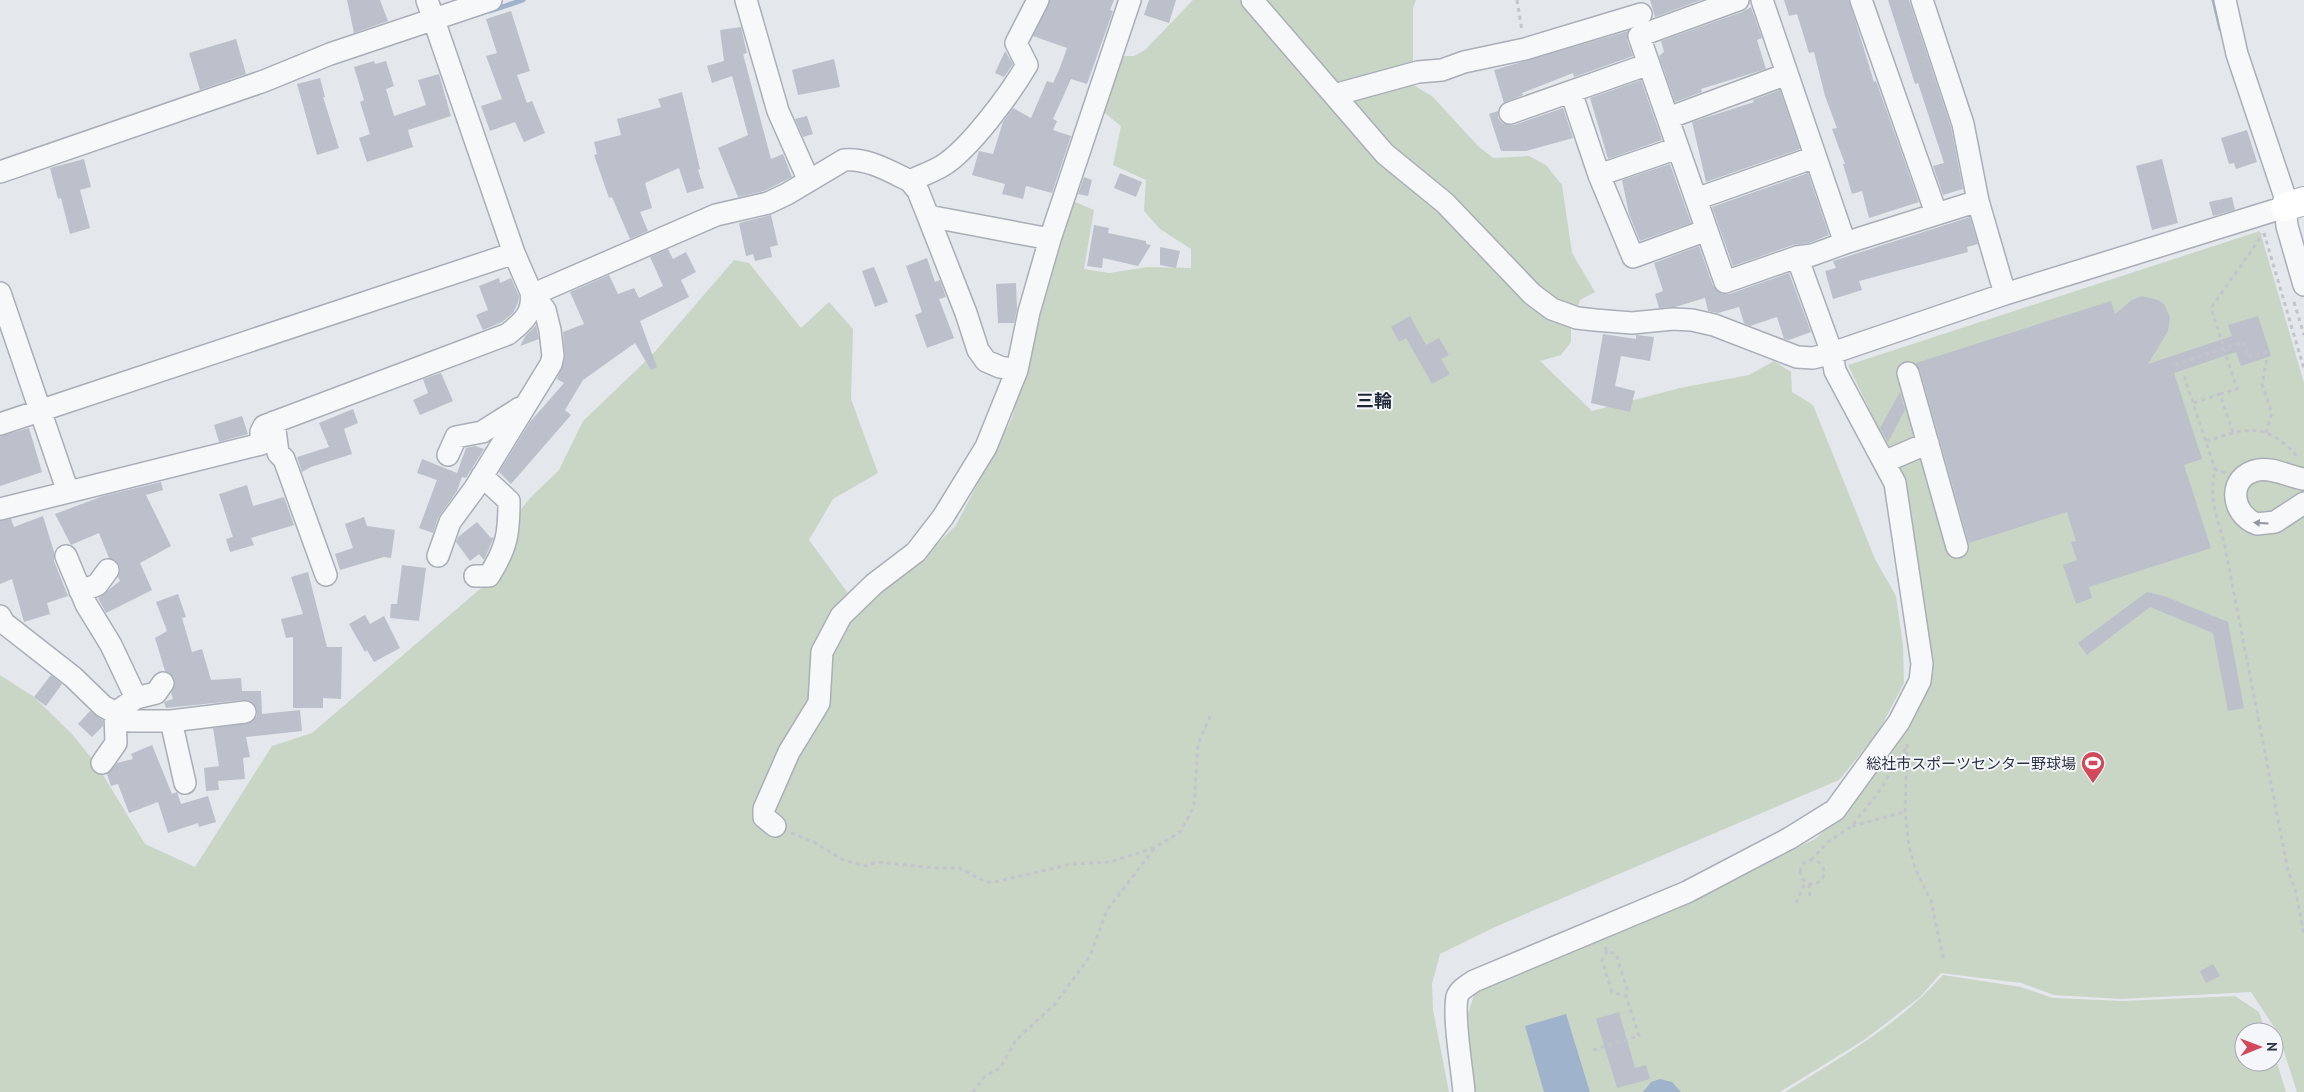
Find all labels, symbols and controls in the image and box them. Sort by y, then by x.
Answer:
district label: 三輪 [1356,389,1392,412]
one-way arrow [2253,518,2269,526]
sports icon: 総社市スポーツセンター野球場 [2080,750,2106,784]
place label: 総社市スポーツセンター野球場 [1866,754,2076,773]
north arrow [2234,1022,2284,1072]
text: N [2263,1042,2281,1052]

